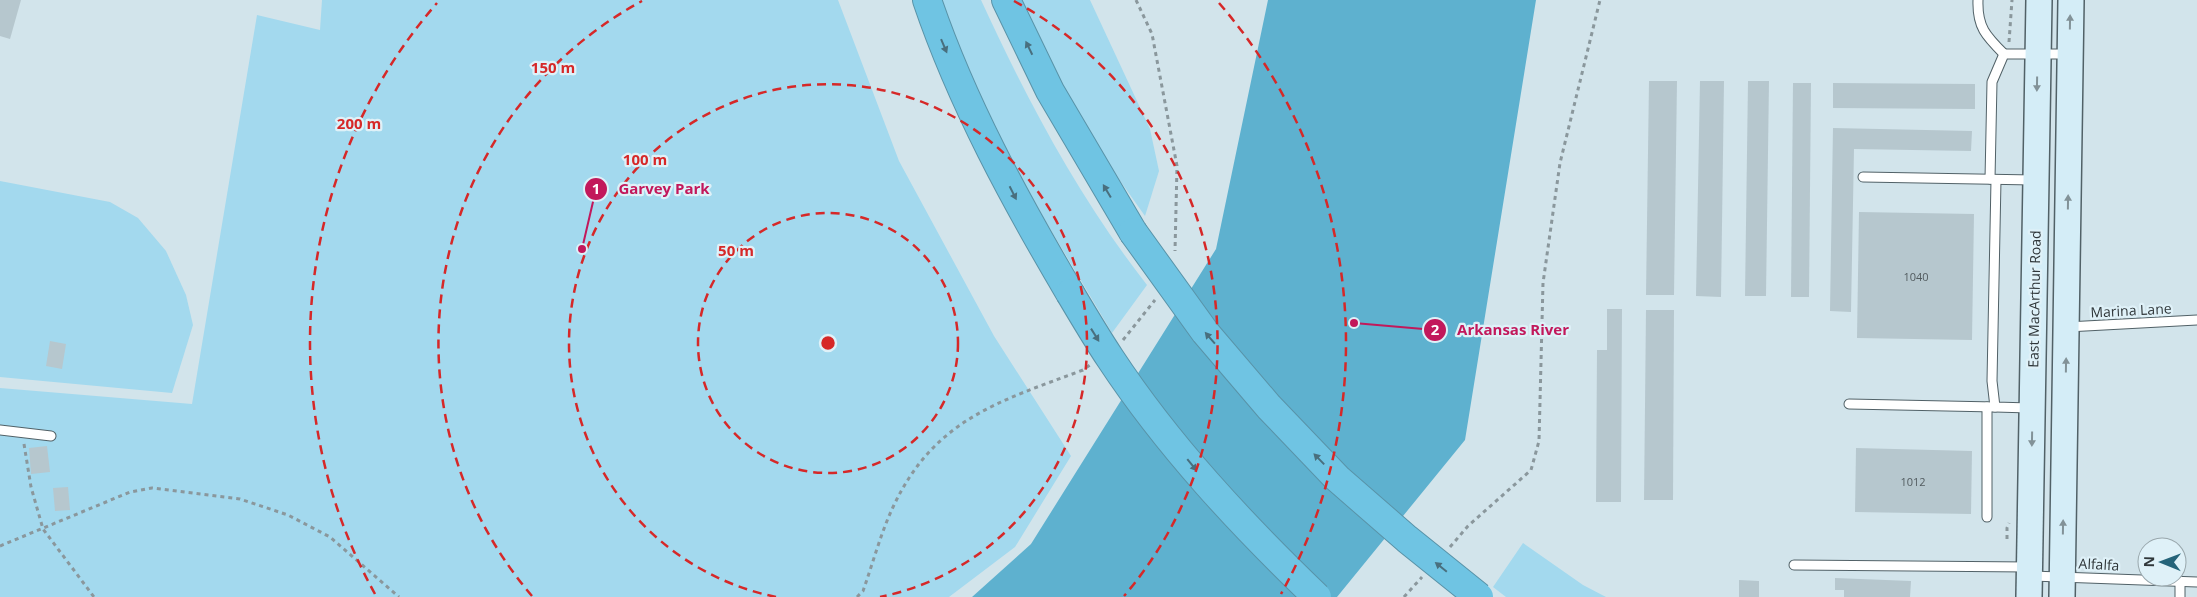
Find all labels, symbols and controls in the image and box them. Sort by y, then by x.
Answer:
one-way arrow [2066,14,2074,30]
one-way arrow [940,39,948,54]
one-way arrow [1025,41,1033,56]
text: 150 m [531,57,575,77]
one-way arrow [2033,76,2041,92]
text: 200 m [337,113,381,133]
text: 100 m [623,149,667,169]
callout: Garvey Park [583,174,720,204]
text: 1 [592,178,600,198]
text: Garvey Park [618,178,710,198]
one-way arrow [1103,184,1112,197]
one-way arrow [1009,186,1017,200]
one-way arrow [2064,194,2072,210]
street label: East MacArthur Road [2023,230,2045,368]
text: 50 m [718,240,754,260]
house number: 1040 [1903,269,1929,284]
street label: Marina Lane [2090,298,2172,322]
callout: Arkansas River [1422,315,1579,345]
text: 2 [1431,319,1440,339]
text: Arkansas River [1457,319,1569,339]
one-way arrow [1091,328,1100,341]
one-way arrow [1205,332,1216,345]
centre of rings [819,334,837,352]
one-way arrow [2062,356,2070,372]
one-way arrow [2028,431,2036,447]
one-way arrow [1313,453,1325,465]
one-way arrow [1186,458,1197,471]
house number: 1012 [1900,474,1926,489]
one-way arrow [2059,519,2067,535]
north arrow [2137,537,2187,587]
street label: Alfalfa [2078,553,2120,575]
text: N [2139,556,2158,568]
one-way arrow [1435,561,1448,572]

